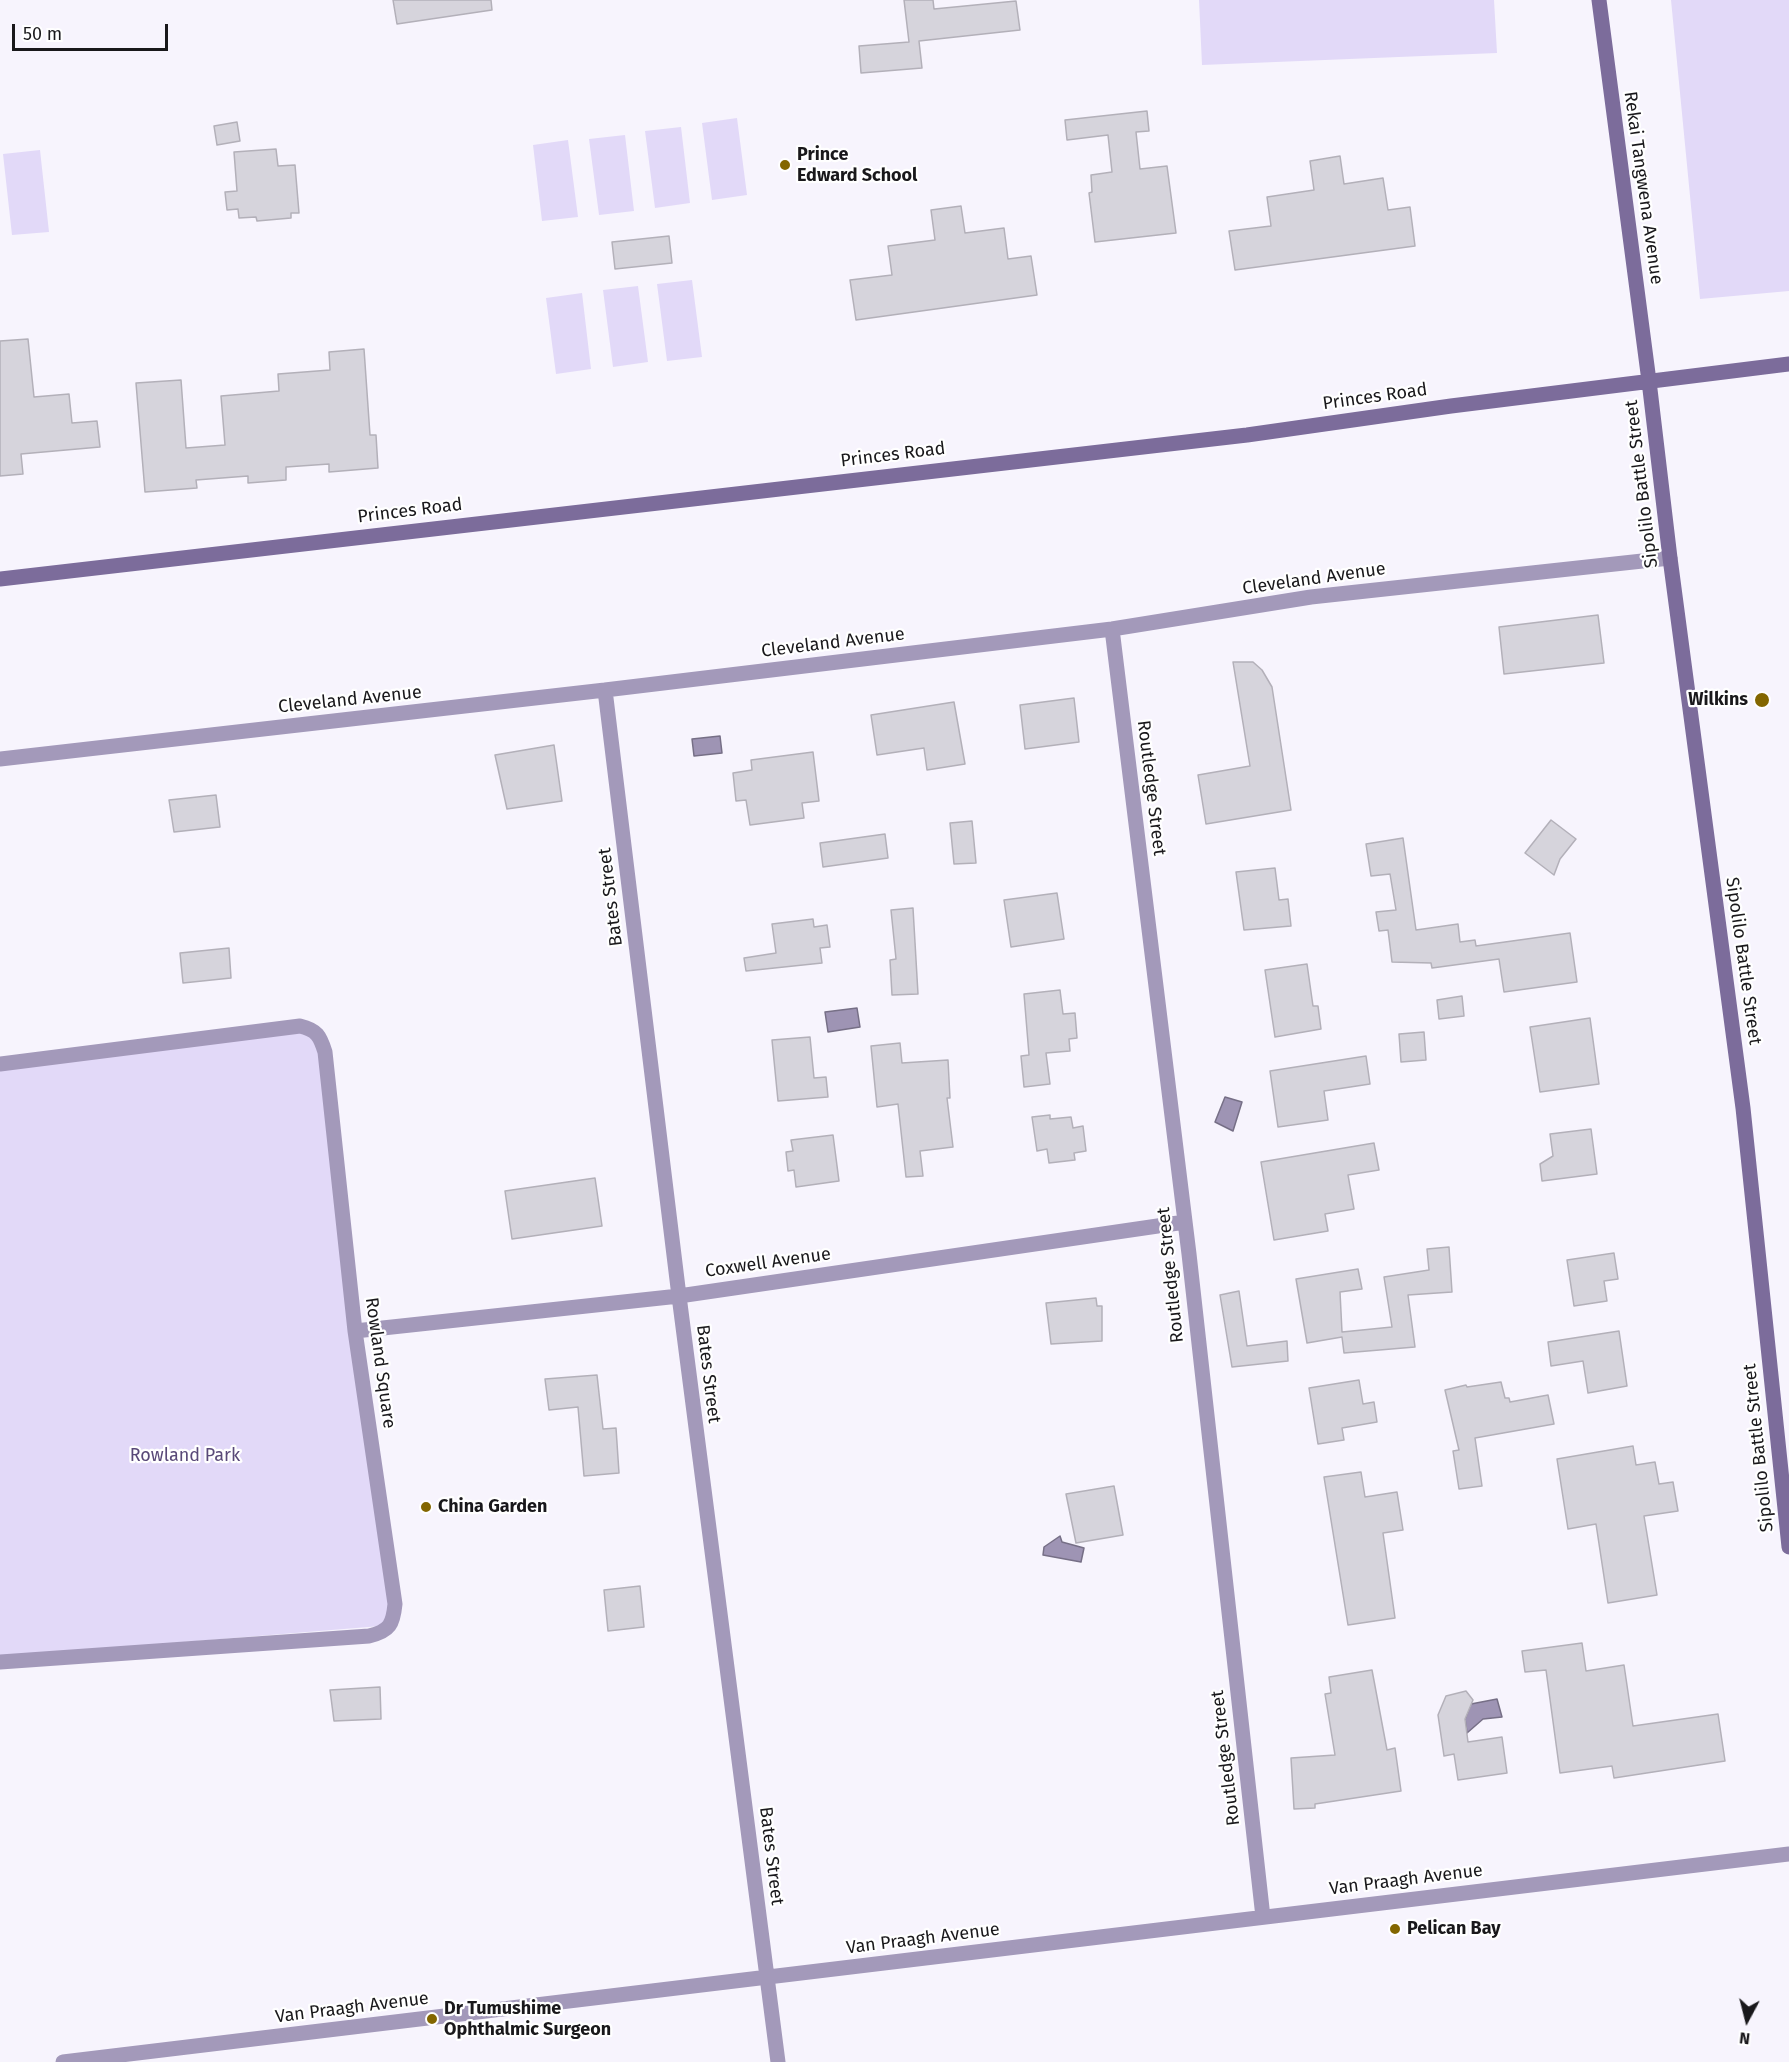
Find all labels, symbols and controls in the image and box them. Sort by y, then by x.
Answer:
scale bar [15,12,171,50]
text: 50 m [23,23,62,45]
street label: Rekai Tangwena Avenue [1619,90,1667,286]
place label: Prince Edward School [797,144,917,186]
marker: Prince Edward School [778,158,792,172]
street label: Princes Road [1321,379,1429,415]
street label: Sipolilo Battle Street [1621,399,1663,569]
street label: Princes Road [839,438,947,472]
street label: Princes Road [356,494,464,528]
street label: Cleveland Avenue [1241,558,1387,600]
street label: Cleveland Avenue [760,623,906,663]
street label: Cleveland Avenue [277,682,423,718]
place label: Wilkins [1688,689,1748,711]
marker: Wilkins [1753,691,1771,709]
street label: Routledge Street [1132,719,1170,857]
street label: Bates Street [594,847,628,947]
street label: Sipolilo Battle Street [1721,876,1765,1046]
street label: Routledge Street [1153,1206,1189,1344]
street label: Coxwell Avenue [704,1243,832,1283]
street label: Rowland Square [360,1296,400,1430]
street label: Bates Street [691,1324,725,1424]
street label: Sipolilo Battle Street [1739,1363,1779,1533]
park label: Rowland Park [130,1445,240,1467]
place label: China Garden [438,1496,547,1518]
marker: China Garden [419,1500,433,1514]
street label: Routledge Street [1207,1689,1245,1827]
street label: Bates Street [754,1806,788,1906]
street label: Van Praagh Avenue [1328,1860,1484,1900]
place label: Pelican Bay [1407,1918,1501,1940]
street label: Van Praagh Avenue [845,1919,1001,1959]
marker: Pelican Bay [1388,1922,1402,1936]
street label: Van Praagh Avenue [274,1988,430,2028]
north arrow [1717,1990,1777,2050]
place label: Dr Tumushime Ophthalmic Surgeon [444,1998,611,2040]
marker: Dr Tumushime Ophthalmic Surgeon [425,2012,439,2026]
text: N [1738,2028,1751,2048]

